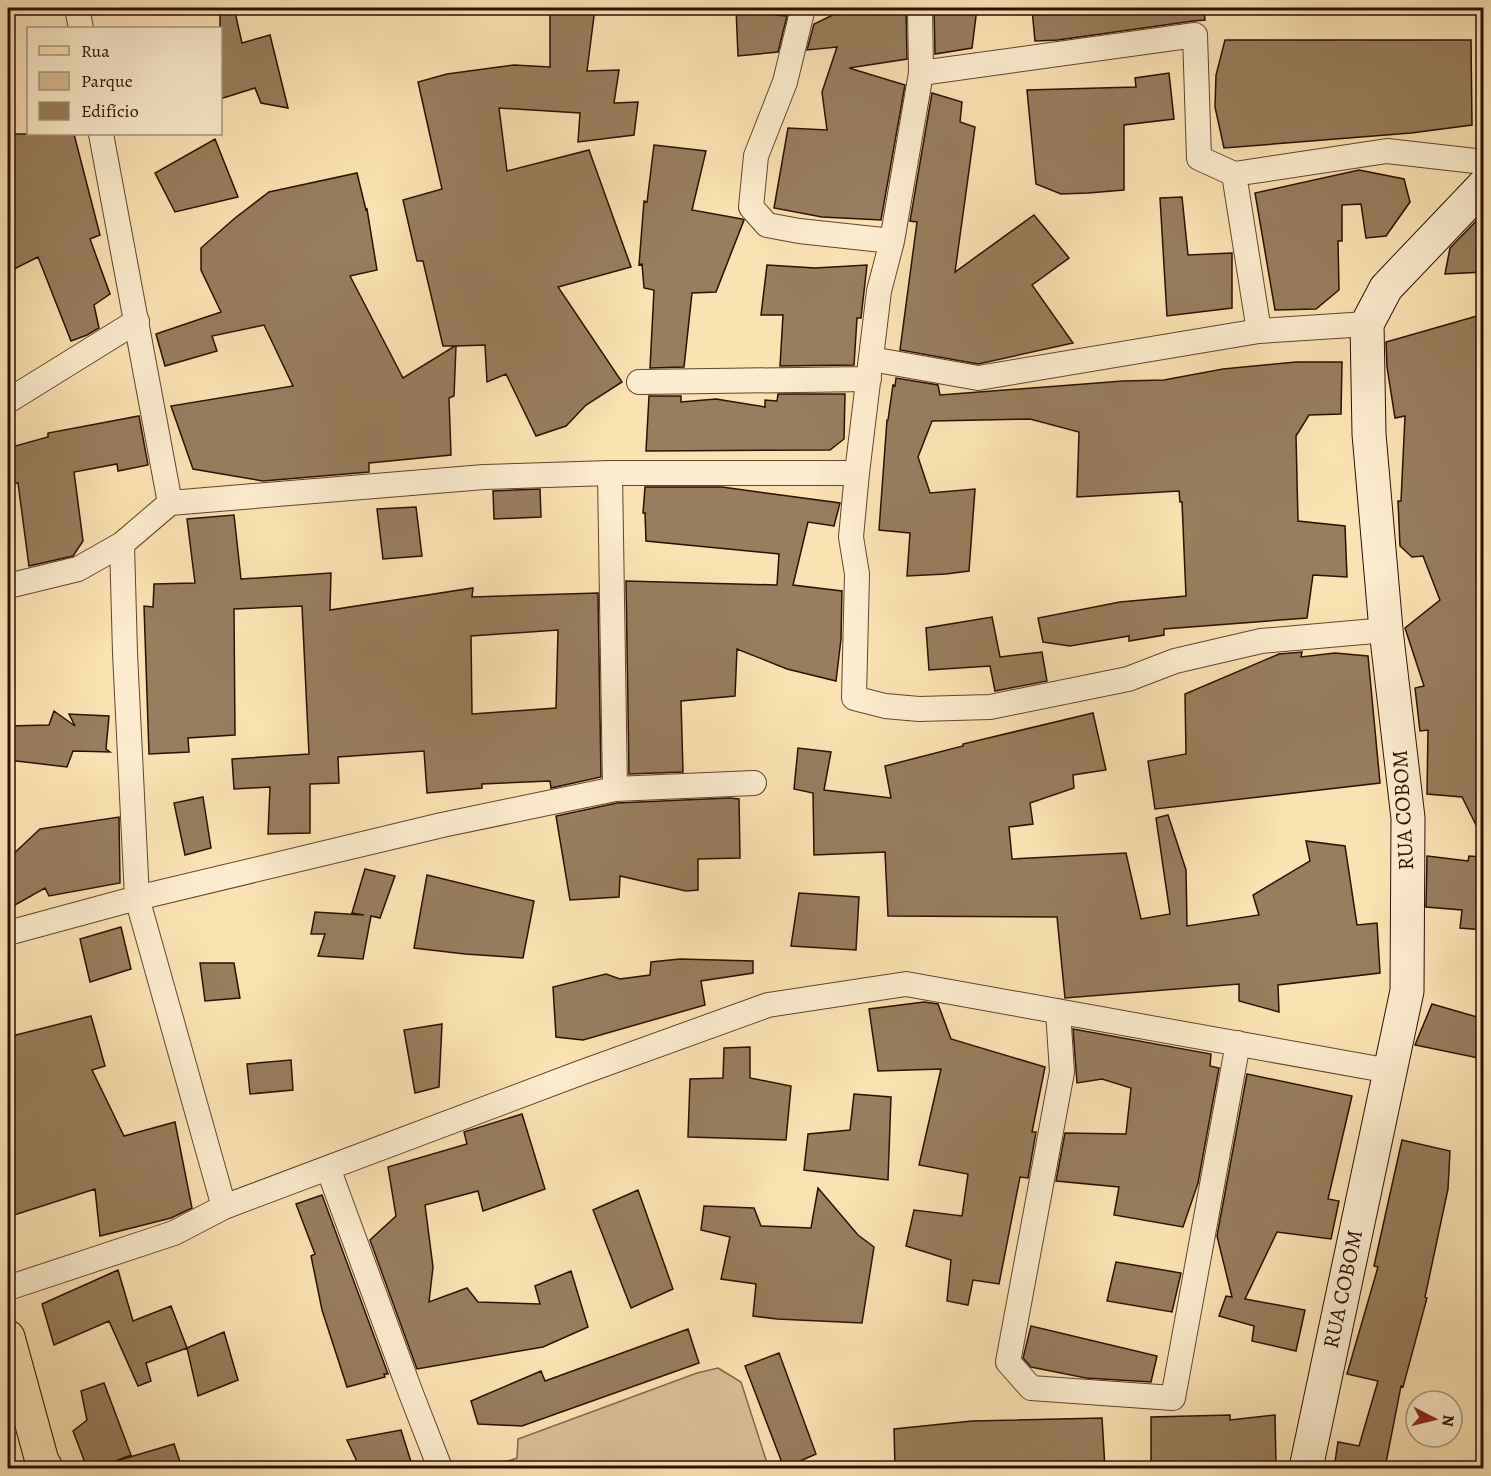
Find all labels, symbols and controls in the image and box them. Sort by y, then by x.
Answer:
legend [27,27,222,135]
text: Rua [81,39,110,63]
text: Parque [81,69,133,93]
text: Edifício [81,99,139,123]
street label: RUA COBOM [1385,749,1421,871]
street label: RUA COBOM [1316,1227,1370,1351]
north arrow [1404,1389,1464,1449]
text: N [1436,1414,1460,1428]

